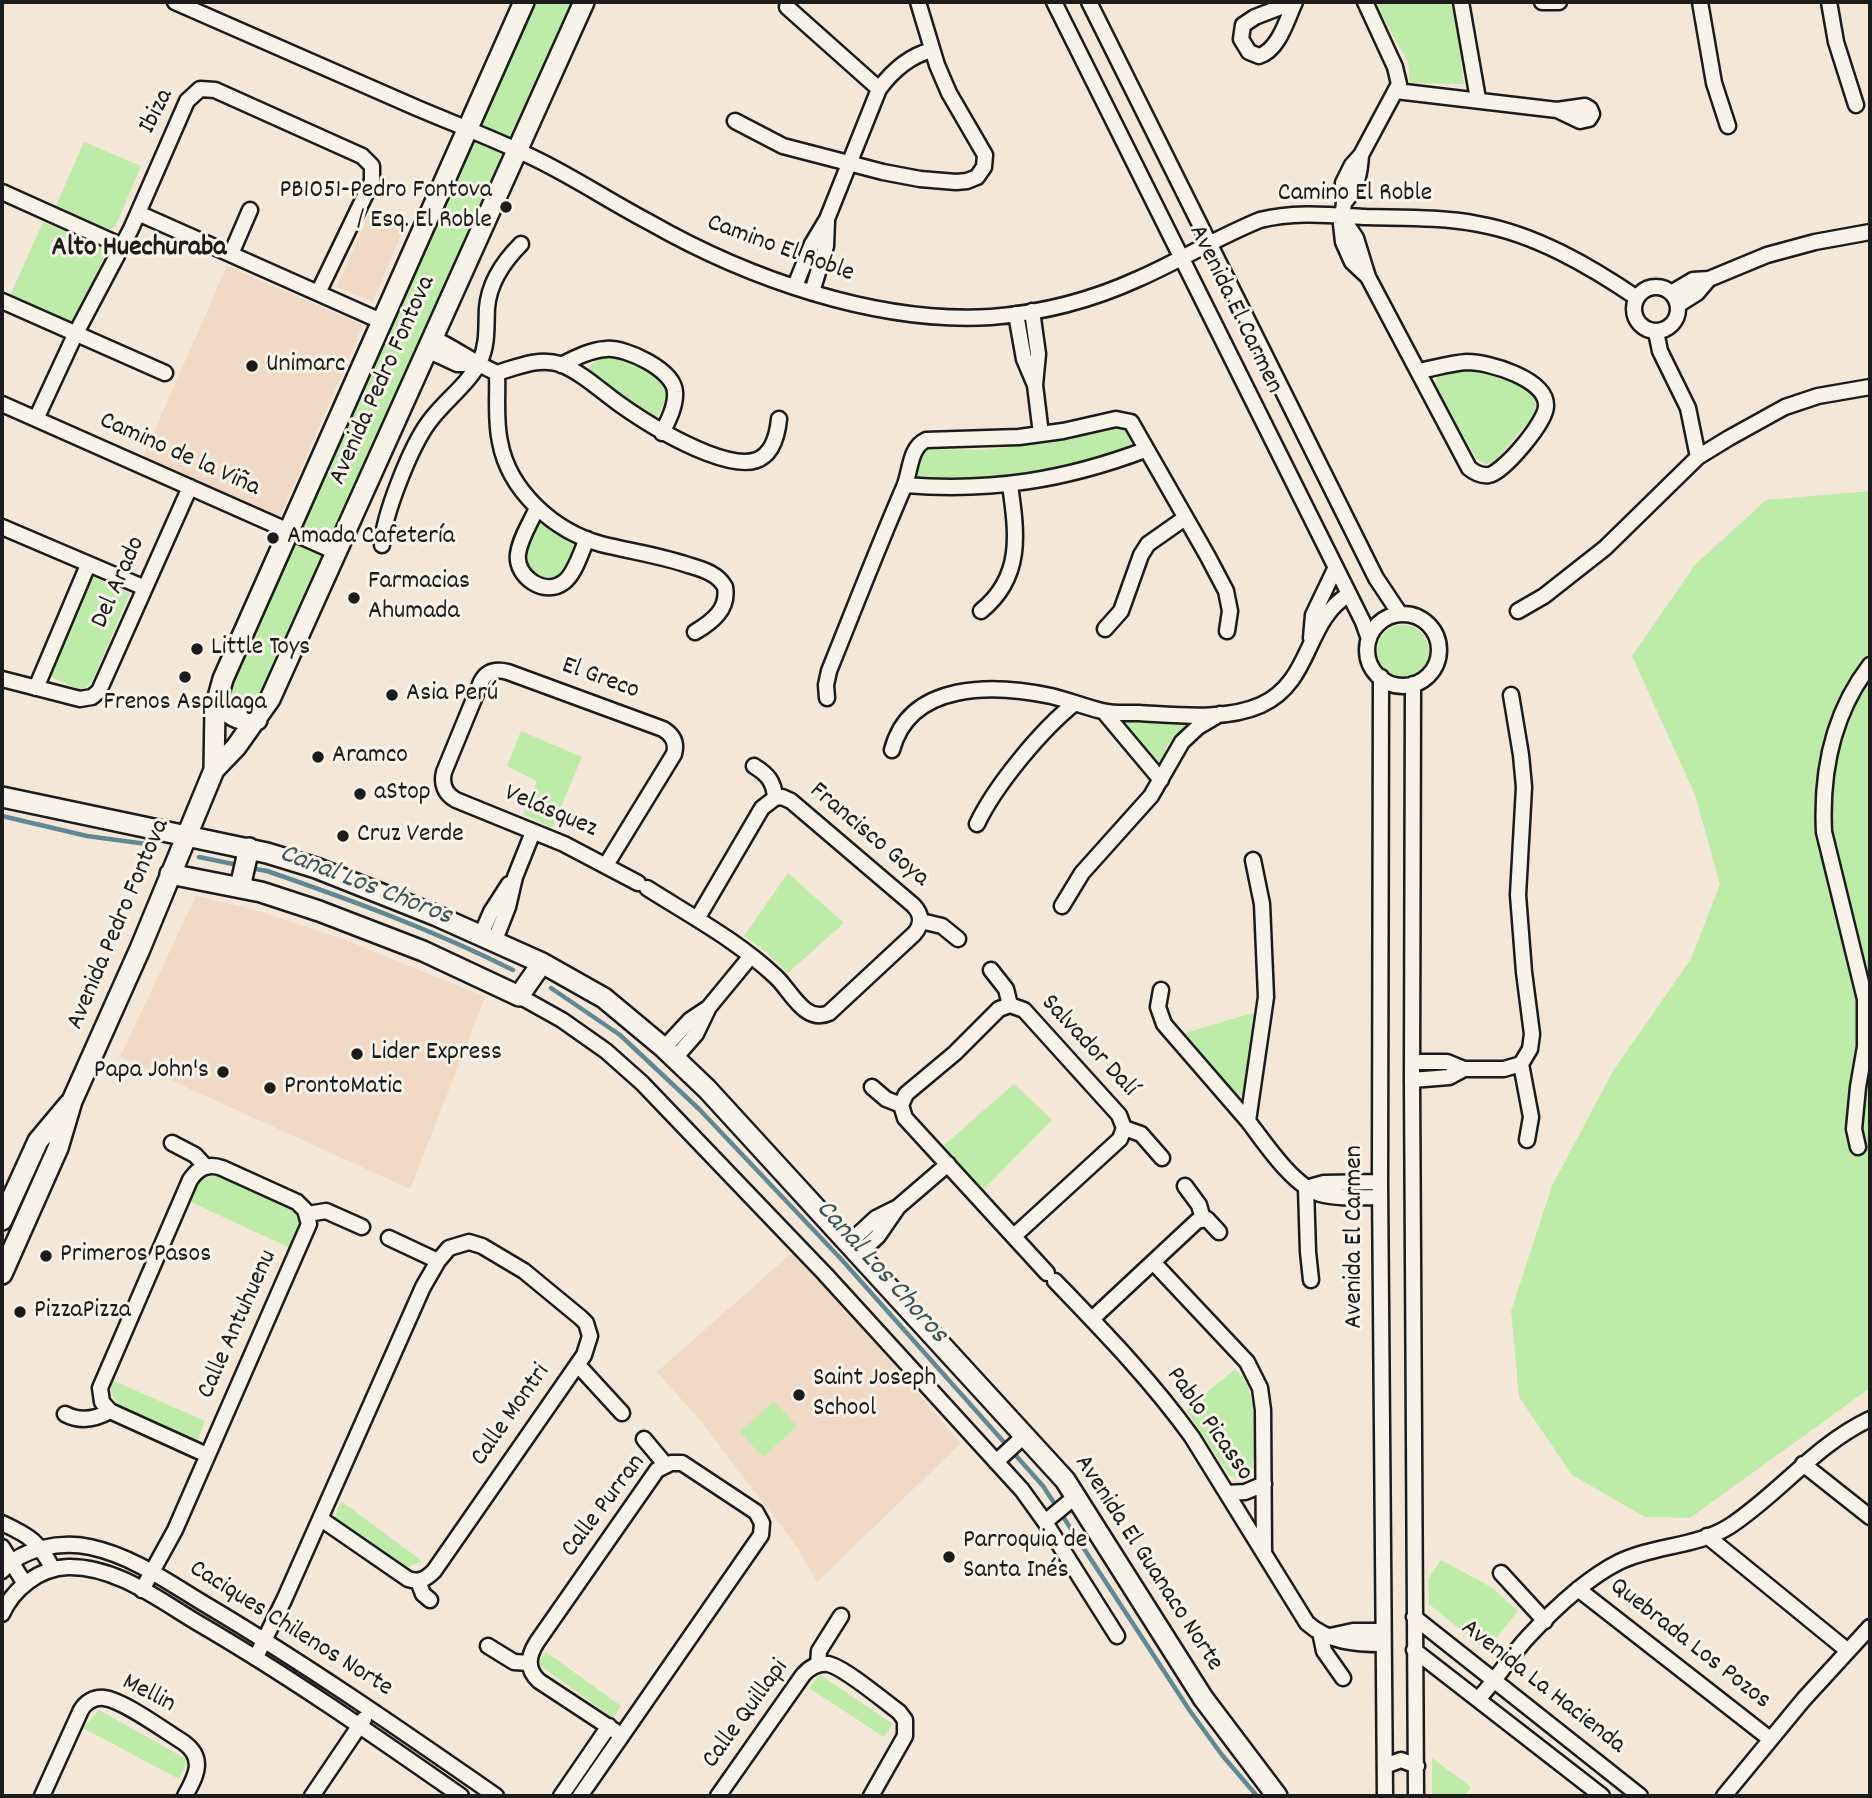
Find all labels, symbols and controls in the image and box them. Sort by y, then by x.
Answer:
street label: Ibiza [134,84,182,140]
place label: PB1051-Pedro Fontova / Esq. El Roble [279,176,492,238]
street label: Camino El Roble [1278,179,1432,211]
marker: PB1051-Pedro Fontova / Esq. El Roble [498,199,514,215]
street label: Camino El Roble [702,209,858,291]
street label: Avenida El Carmen [1180,221,1288,399]
district label: Alto Huechuraba [52,233,226,267]
street label: Avenida Pedro Fontova [324,272,444,490]
place label: Unimarc [266,350,345,382]
marker: Unimarc [244,358,260,374]
street label: Camino de la Viña [94,407,264,505]
place label: Amada Cafetería [287,522,455,554]
marker: Amada Cafetería [265,530,281,546]
street label: Del Arado [86,532,154,634]
place label: Farmacias Ahumada [368,567,470,628]
marker: Farmacias Ahumada [346,590,362,606]
place label: Little Toys [211,633,310,665]
marker: Little Toys [189,641,205,657]
street label: El Greco [557,652,643,708]
marker: Frenos Aspillaga [177,669,193,685]
place label: Asia Perú [406,679,498,711]
marker: Asia Perú [384,687,400,703]
place label: Frenos Aspillaga [103,688,267,720]
place label: Aramco [332,741,408,773]
marker: Aramco [310,749,326,765]
street label: Francisco Goya [802,777,934,895]
place label: aStop [374,778,431,810]
street label: Velásquez [499,779,601,847]
marker: aStop [352,786,368,802]
street label: Avenida Pedro Fontova [62,815,178,1035]
place label: Cruz Verde [357,820,464,852]
marker: Cruz Verde [335,828,351,844]
water label: Canal Los Choros [274,839,456,935]
street label: Salvador Dalí [1033,989,1143,1105]
place label: Lider Express [371,1038,502,1070]
marker: Lider Express [349,1046,365,1062]
place label: Papa John's [94,1056,209,1088]
marker: Papa John's [215,1064,231,1080]
place label: ProntoMatic [284,1072,402,1104]
marker: ProntoMatic [262,1080,278,1096]
street label: Avenida El Carmen [1340,1145,1372,1329]
water label: Canal Los Choros [807,1194,953,1352]
place label: Primeros Pasos [60,1240,211,1272]
street label: Calle Antuhuenu [192,1246,286,1404]
marker: Primeros Pasos [38,1248,54,1264]
place label: PizzaPizza [34,1296,131,1328]
marker: PizzaPizza [12,1304,28,1320]
street label: Calle Montri [465,1359,559,1473]
street label: Pablo Picasso [1157,1362,1259,1488]
place label: Saint Joseph School [813,1364,936,1426]
marker: Saint Joseph School [791,1387,807,1403]
street label: Calle Purran [556,1449,654,1565]
street label: Avenida El Guanaco Norte [1065,1450,1229,1678]
place label: Parroquia de Santa Inés [963,1526,1087,1588]
marker: Parroquia de Santa Inés [941,1549,957,1565]
street label: Caciques Chilenos Norte [182,1555,398,1705]
street label: Quebrada Los Pozos [1602,1572,1776,1718]
street label: Avenida La Hacienda [1453,1614,1631,1762]
street label: Calle Quillapi [697,1654,797,1776]
street label: Mellin [116,1668,180,1722]

